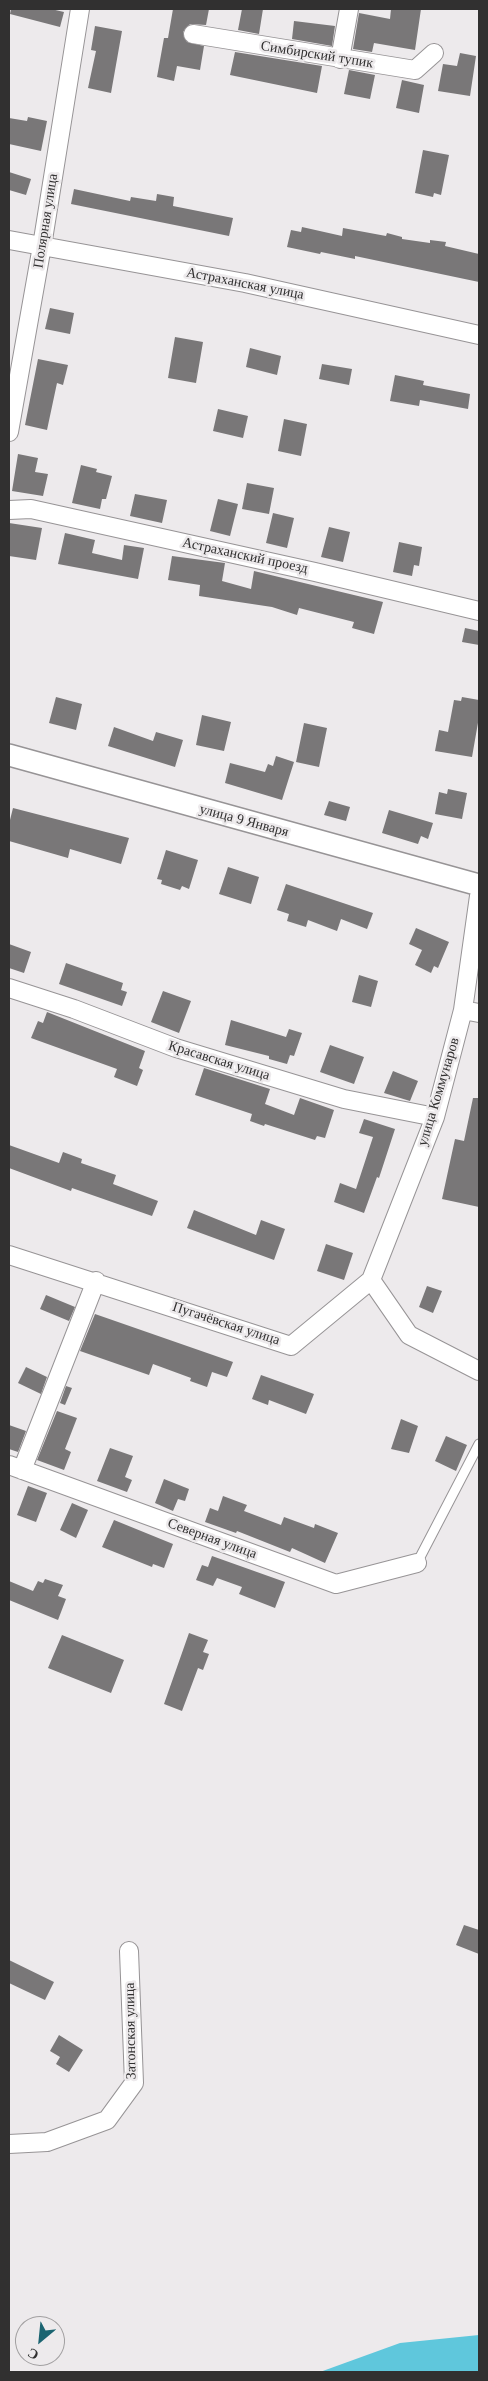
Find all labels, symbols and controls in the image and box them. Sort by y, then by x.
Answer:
street label: Симбирский тупик [260,38,374,72]
street label: Полярная улица [30,172,62,270]
street label: Астраханская улица [185,264,305,304]
street label: Астраханский проезд [181,534,309,578]
street label: улица 9 Января [198,801,290,841]
street label: улица Коммунаров [415,1036,463,1148]
street label: Красавская улица [166,1038,272,1084]
street label: Пугачёвская улица [170,1299,282,1349]
street label: Северная улица [165,1515,259,1563]
street label: Затонская улица [122,1982,140,2080]
north arrow [15,2316,65,2366]
text: С [25,2345,41,2363]

